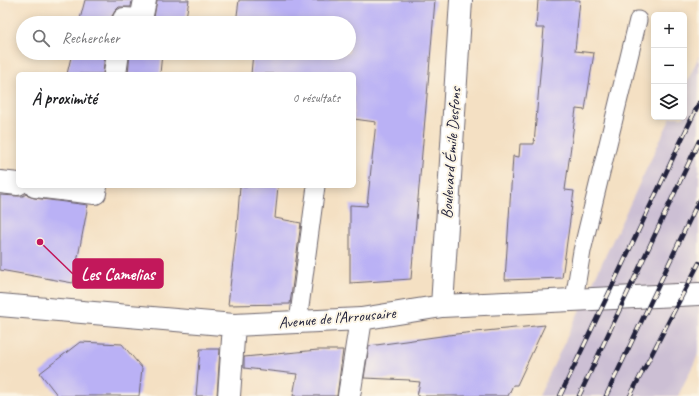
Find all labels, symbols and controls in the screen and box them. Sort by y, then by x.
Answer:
map controls [651,12,687,120]
button: + [651,12,687,48]
search box [16,16,356,60]
icon: search [30,27,52,49]
text: Rechercher [62,29,120,48]
button: − [651,48,687,84]
button: layers [651,84,687,120]
street label: Boulevard Émile Desfons [436,85,466,219]
text: À proximité [32,88,97,109]
text: 0 résultats [292,90,340,106]
callout: Les Camelias [73,259,163,288]
text: Les Camelias [81,264,157,285]
street label: Avenue de l'Arrousaire [278,303,398,333]

